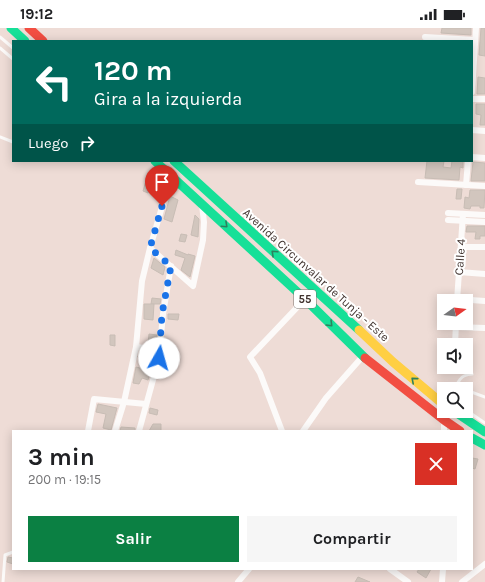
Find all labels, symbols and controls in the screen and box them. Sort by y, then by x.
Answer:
text: 19:12 [20,5,53,23]
text: 120 m [94,54,172,87]
icon: left [28,56,80,108]
text: Gira a la izquierda [94,88,242,110]
icon: right [76,132,98,154]
text: Luego [28,134,68,152]
pin [145,165,179,206]
icon: arrive [151,171,173,193]
street label: Avenida Circunvalar de Tunja - Este [240,206,392,344]
one-way arrow [220,221,228,228]
street label: Calle 4 [452,238,468,276]
one-way arrow [271,250,279,258]
road number: 55 [294,290,316,308]
north arrow [437,294,473,330]
map controls [437,294,473,418]
one-way arrow [325,319,333,327]
position arrow [138,337,180,379]
button: sound [437,338,473,374]
one-way arrow [411,378,418,385]
button: search [437,382,473,418]
text: 3 min [28,443,95,471]
button: close [415,443,457,485]
text: 200 m · 19:15 [28,472,101,487]
button: Salir [28,516,239,562]
button: Compartir [247,516,457,562]

